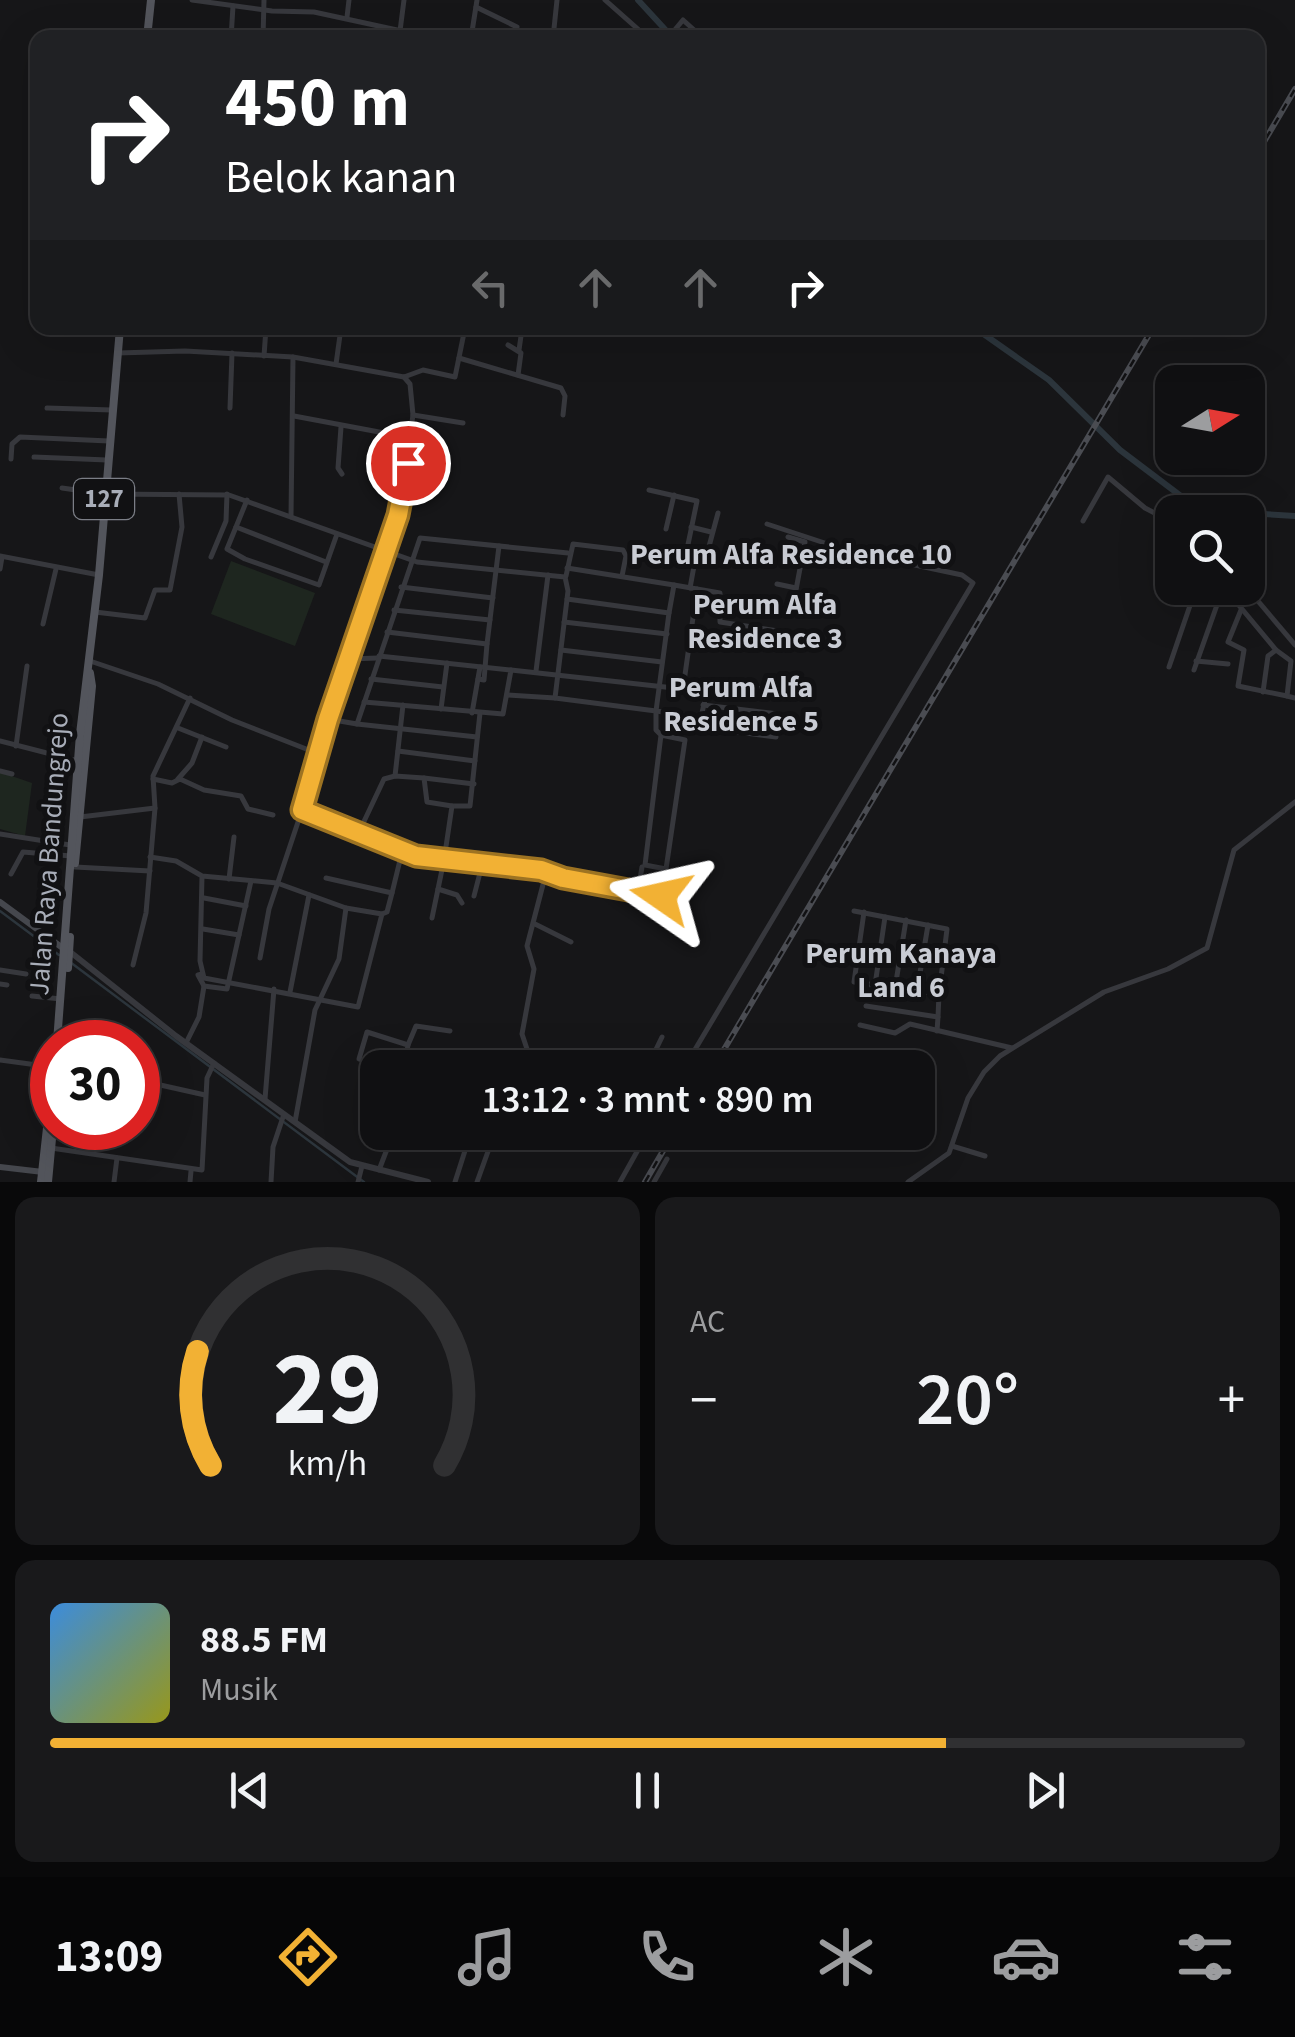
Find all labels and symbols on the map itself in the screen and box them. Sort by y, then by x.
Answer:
north arrow [1155,365,1265,475]
pin [366,421,451,506]
road number: 127 [74,479,134,519]
district label: Perum Alfa Residence 10 [630,533,952,576]
district label: Perum Alfa Residence 3 [687,583,843,660]
district label: Perum Alfa Residence 5 [663,666,819,743]
street label: Jalan Raya Bandungrejo [19,711,79,997]
position arrow [609,844,713,948]
district label: Perum Kanaya Land 6 [805,932,997,1009]
speed limit sign: 30 [30,1020,160,1150]

